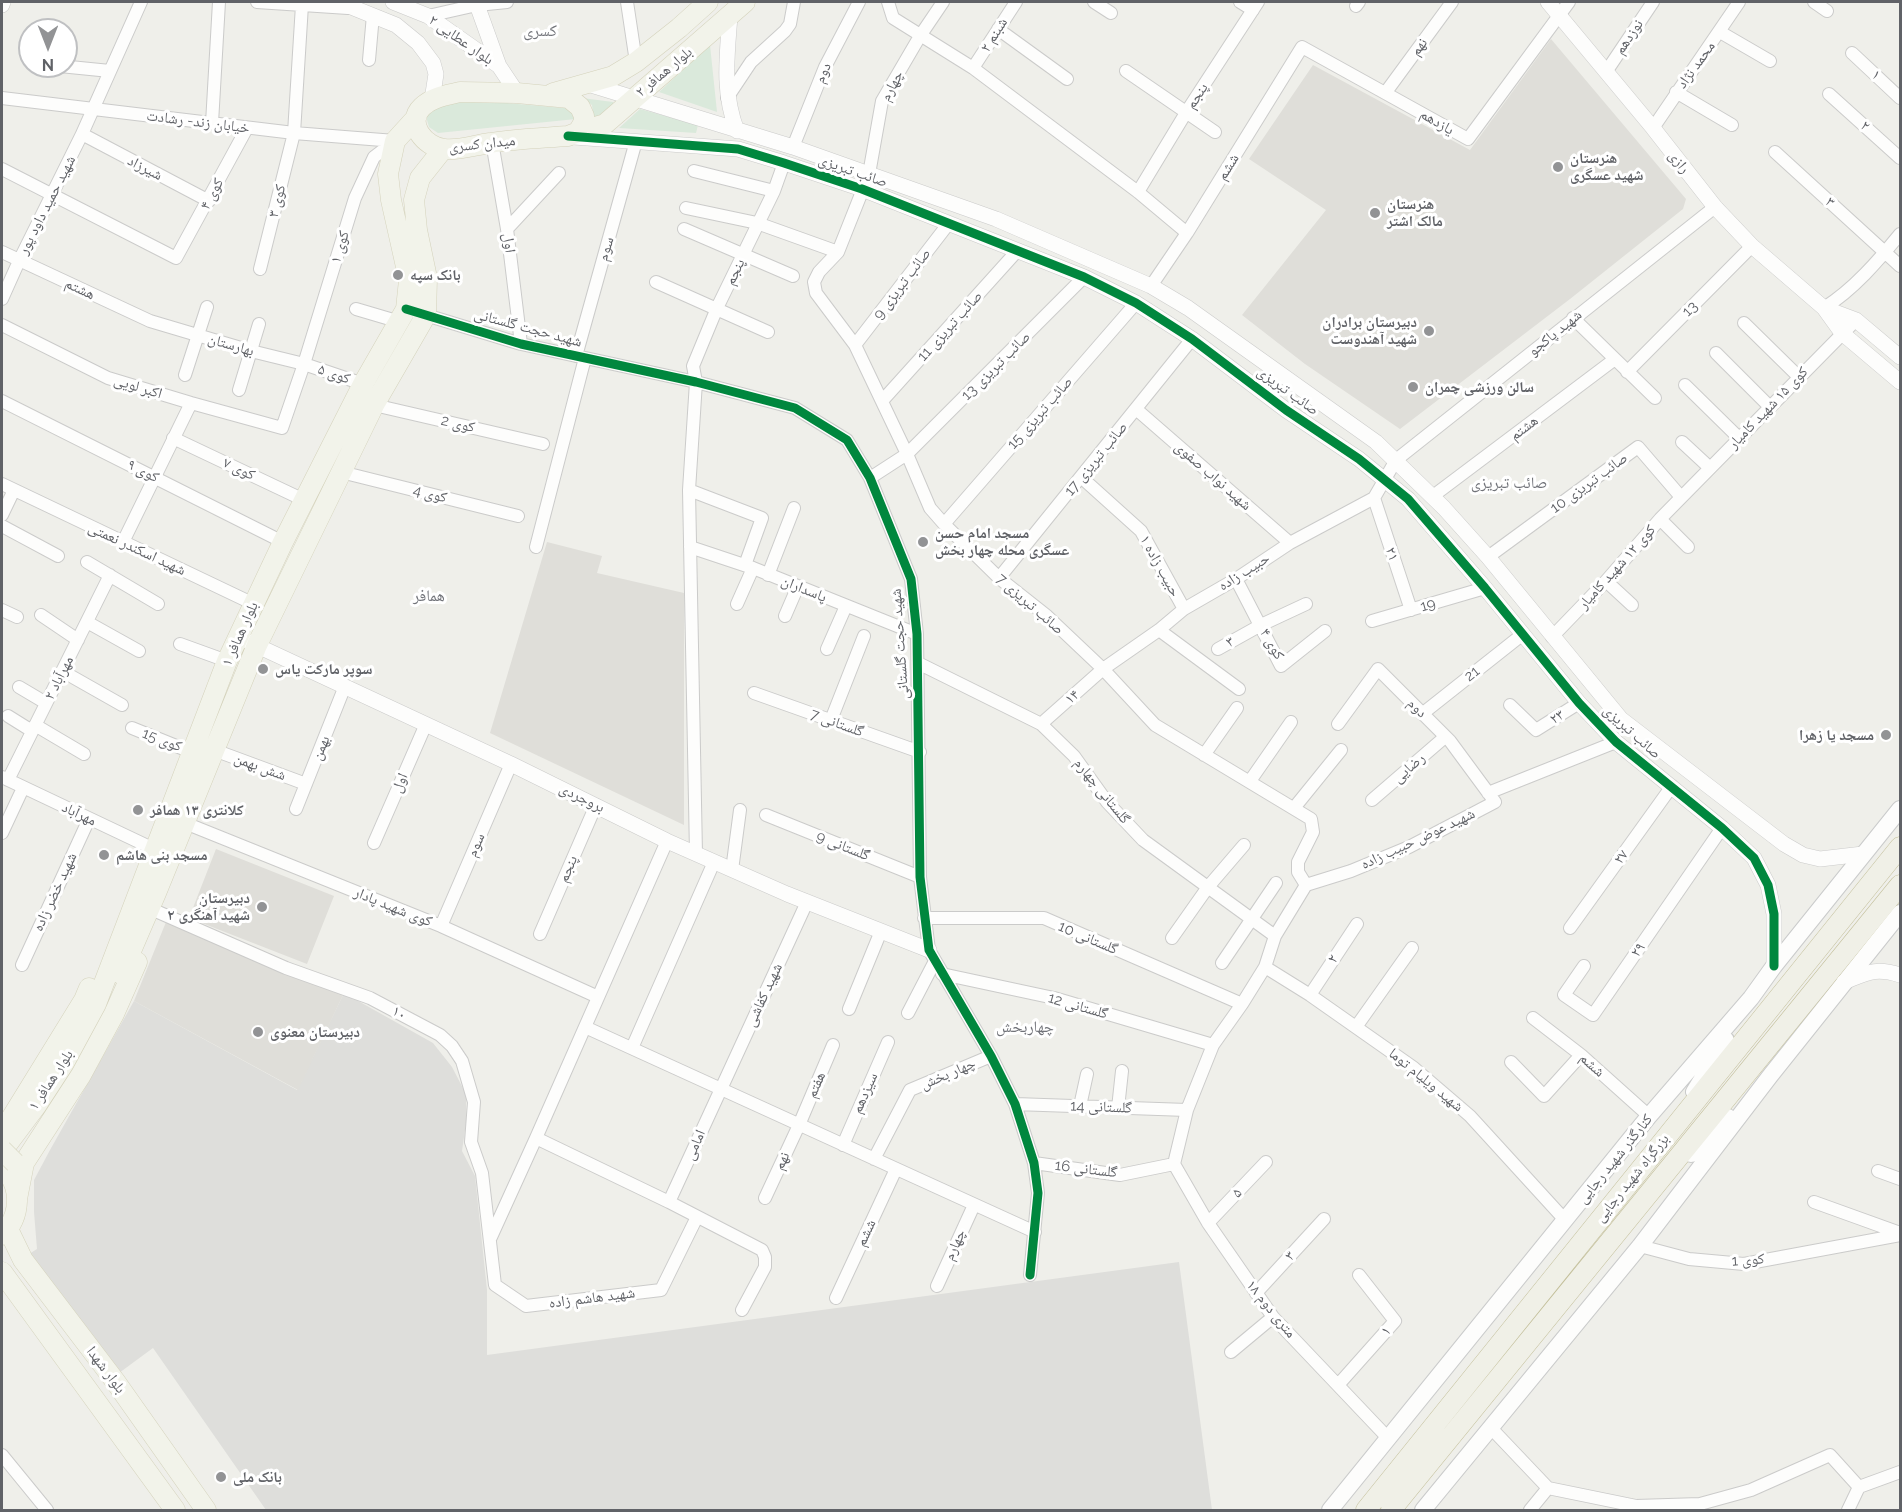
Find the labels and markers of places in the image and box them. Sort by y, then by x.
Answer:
place label: هنرستان شهید عسگری [1570,149,1643,184]
marker: هنرستان شهید عسگری [1551,160,1565,174]
place label: هنرستان مالک اشتر [1387,195,1443,230]
marker: هنرستان مالک اشتر [1368,206,1382,220]
place label: بانک سپه [410,266,461,284]
marker: بانک سپه [391,268,405,282]
place label: دبیرستان برادران شهید آهندوست [1322,313,1417,348]
marker: دبیرستان برادران شهید آهندوست [1422,324,1436,338]
place label: سالن ورزشی چمران [1425,378,1534,396]
marker: سالن ورزشی چمران [1406,380,1420,394]
place label: مسجد امام حسن عسگری محله چهار بخش [935,524,1069,559]
marker: مسجد امام حسن عسگری محله چهار بخش [916,535,930,549]
place label: سوپر مارکت یاس [275,660,372,678]
marker: سوپر مارکت یاس [256,662,270,676]
place label: مسجد یا زهرا [1799,726,1874,744]
marker: مسجد یا زهرا [1879,728,1893,742]
place label: کلانتری ۱۳ همافر [150,801,244,819]
marker: کلانتری ۱۳ همافر [131,803,145,817]
place label: مسجد بنی هاشم [116,846,208,864]
marker: مسجد بنی هاشم [97,848,111,862]
place label: دبیرستان شهید آهنگری ۲ [168,889,250,924]
marker: دبیرستان شهید آهنگری ۲ [255,900,269,914]
place label: دبیرستان معنوی [270,1023,360,1041]
marker: دبیرستان معنوی [251,1025,265,1039]
place label: بانک ملی [233,1468,282,1486]
marker: بانک ملی [214,1470,228,1484]

